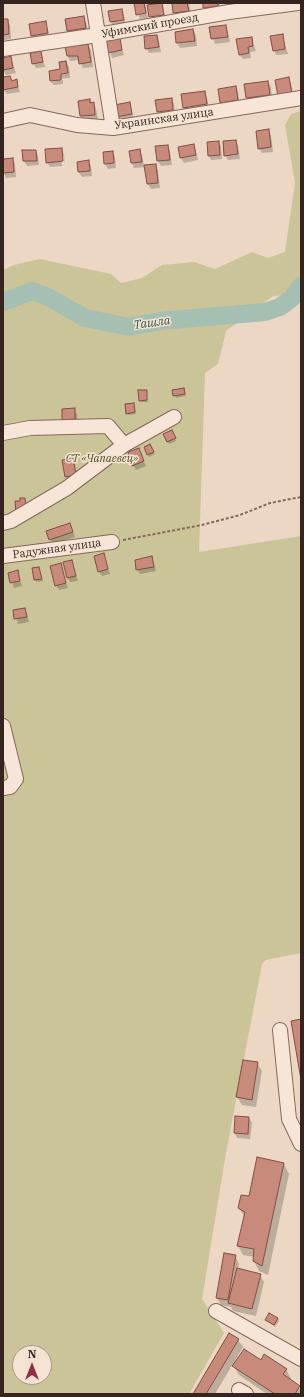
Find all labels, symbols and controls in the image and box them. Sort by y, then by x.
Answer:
street label: Уфимский проезд [101,11,199,41]
street label: Украинская улица [114,106,214,132]
water label: Ташла [133,313,171,333]
park label: СТ «Чапаевец» [66,452,138,466]
street label: Радужная улица [12,536,102,562]
north arrow [12,1345,52,1385]
text: N [28,1347,36,1361]

